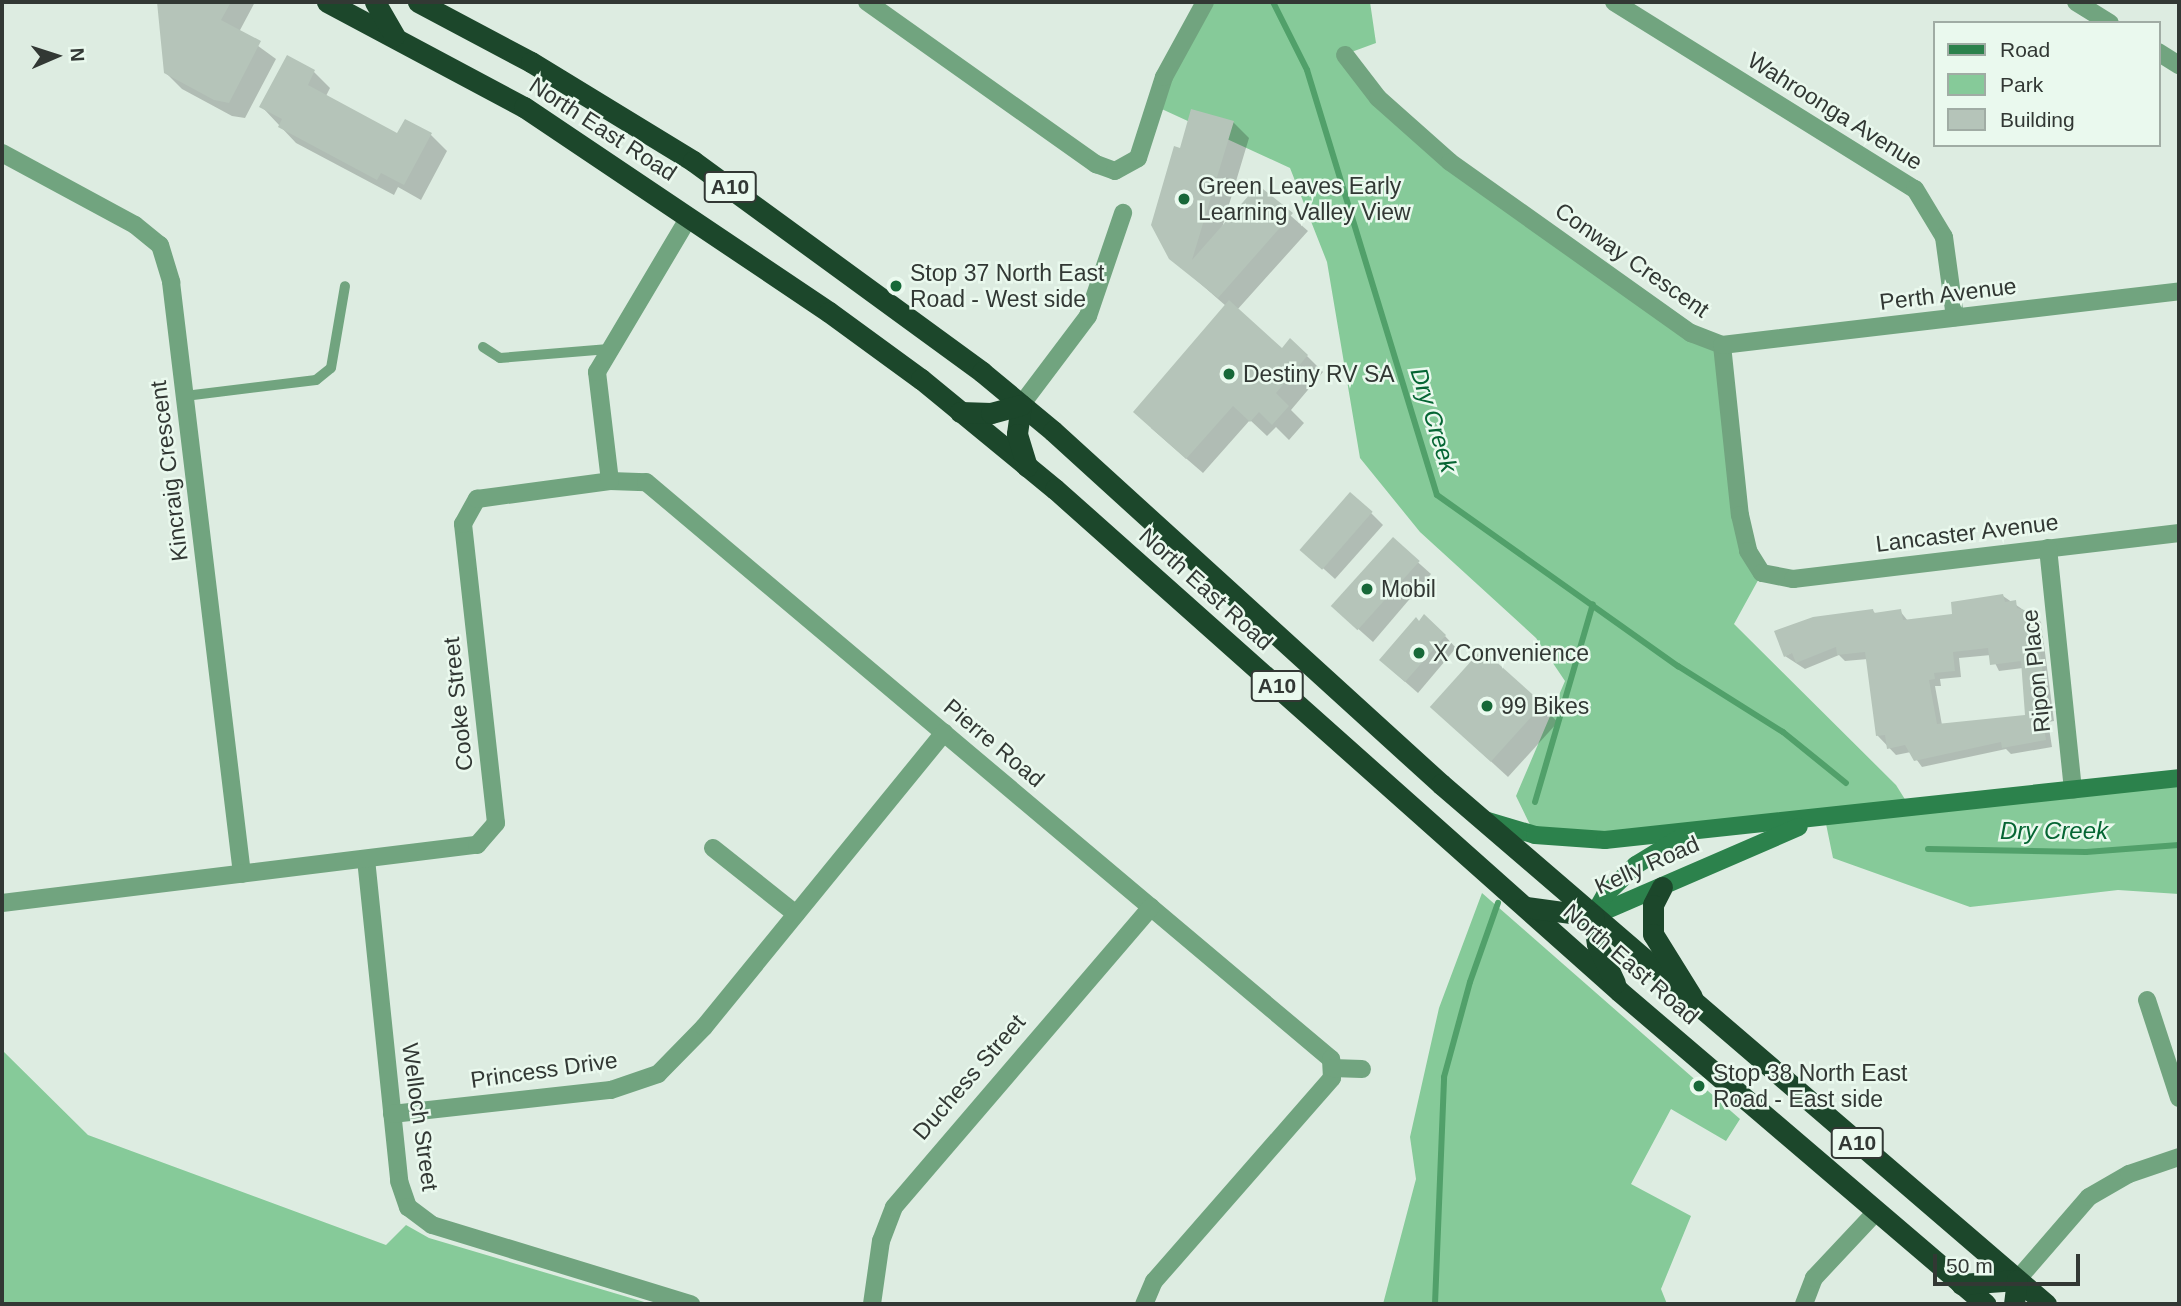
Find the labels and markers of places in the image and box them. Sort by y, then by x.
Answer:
place label: Green Leaves Early Learning Valley View [1198,172,1411,226]
marker: Green Leaves Early Learning Valley View [1176,191,1192,207]
place label: Stop 37 North East Road - West side [910,259,1104,313]
marker: Stop 37 North East Road - West side [888,278,904,294]
place label: Destiny RV SA [1243,360,1395,388]
marker: Destiny RV SA [1221,366,1237,382]
place label: Mobil [1381,575,1436,603]
marker: Mobil [1359,581,1375,597]
place label: X Convenience [1433,639,1589,667]
marker: X Convenience [1411,645,1427,661]
place label: 99 Bikes [1501,692,1589,720]
marker: 99 Bikes [1479,698,1495,714]
place label: Stop 38 North East Road - East side [1713,1059,1907,1113]
marker: Stop 38 North East Road - East side [1691,1078,1707,1094]

